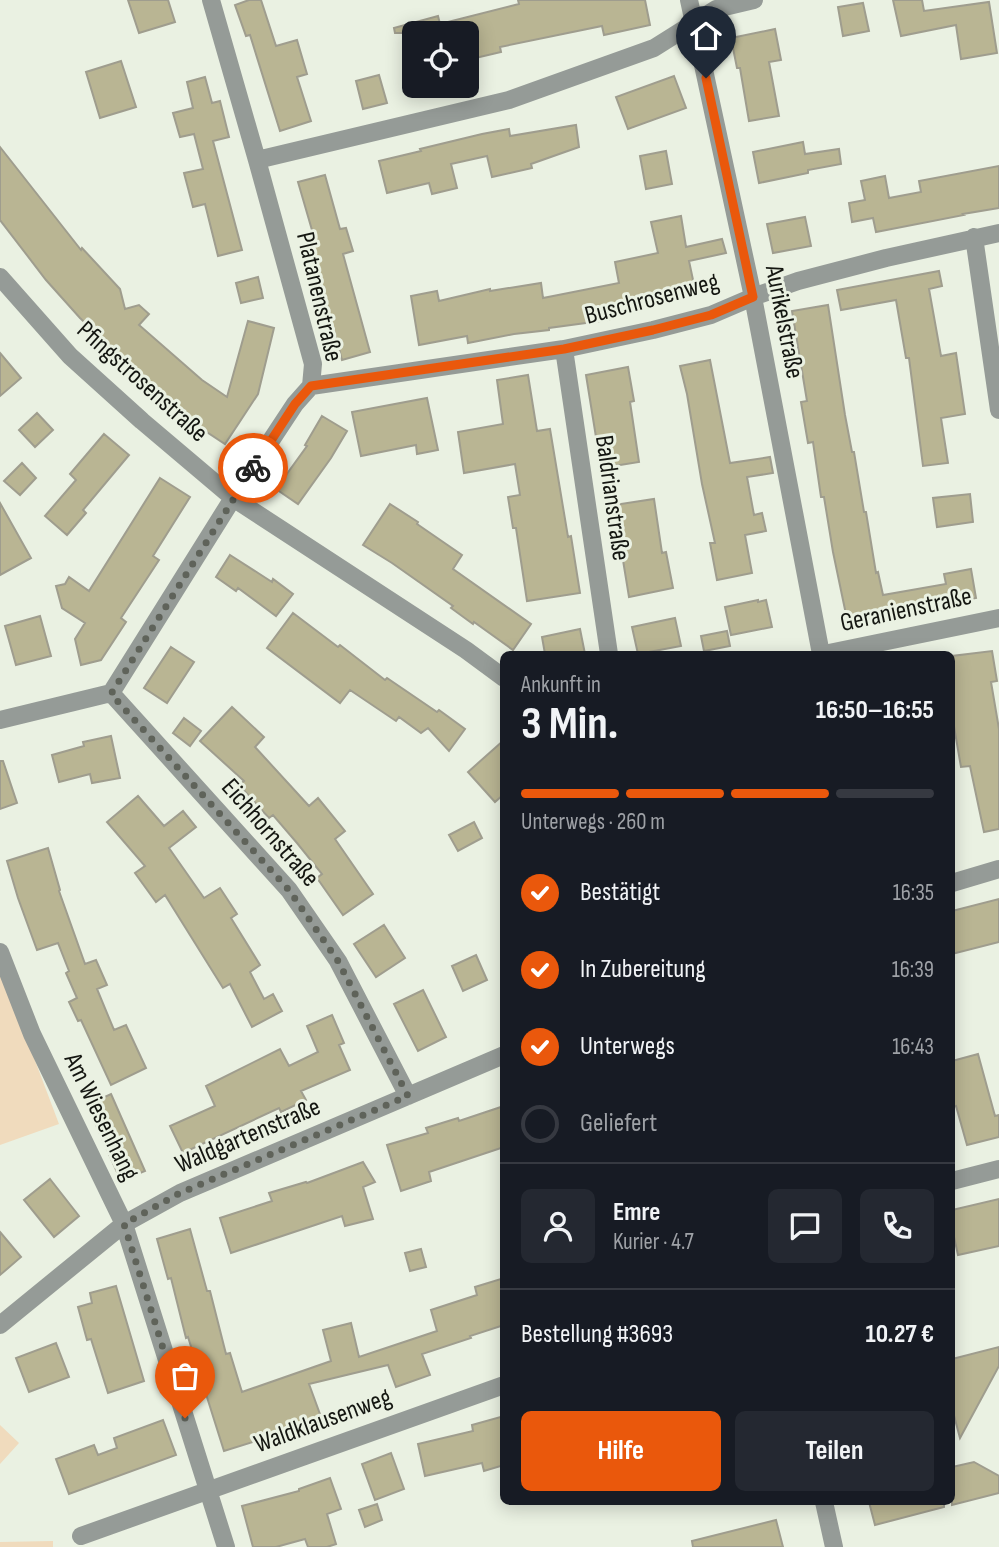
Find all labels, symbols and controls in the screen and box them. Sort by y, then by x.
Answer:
pin [676,6,736,78]
icon: home [687,17,725,55]
map controls [402,21,479,98]
button: locate [402,21,479,98]
street label: Platanenstraße [289,229,349,365]
street label: Aurikelstraße [758,262,810,381]
street label: Buschrosenweg [582,266,722,332]
street label: Pfingstrosenstraße [70,315,214,449]
courier [218,433,288,503]
street label: Baldrianstraße [588,433,636,563]
icon: bike [234,449,272,487]
street label: Geranienstraße [837,581,975,639]
text: Ankunft in [521,671,601,699]
text: 16:50–16:55 [816,695,934,726]
text: 3 Min. [521,697,618,752]
street label: Eichhornstraße [215,773,325,893]
text: Unterwegs · 260 m [521,808,665,836]
icon: check [521,874,559,912]
text: Bestätigt [580,877,660,908]
text: 16:35 [893,879,934,907]
icon: check [521,951,559,989]
text: In Zubereitung [580,954,706,985]
text: 16:39 [892,956,934,984]
icon: check [521,1028,559,1066]
text: Unterwegs [580,1031,675,1062]
text: 16:43 [892,1033,934,1061]
street label: Am Wiesenhang [56,1047,145,1186]
street label: Waldgartenstraße [171,1092,325,1180]
text: Geliefert [580,1108,657,1139]
button: person [521,1189,595,1263]
button: chat [768,1189,842,1263]
button: phone [860,1189,934,1263]
text: Emre [613,1197,660,1228]
text: Kurier · 4.7 [613,1228,694,1256]
text: Bestellung #3693 [521,1319,673,1350]
text: 10.27 € [865,1319,934,1350]
pin [155,1346,215,1418]
icon: bag [166,1357,204,1395]
street label: Waldklausenweg [250,1382,396,1460]
button: Hilfe [521,1411,721,1491]
button: Teilen [735,1411,934,1491]

